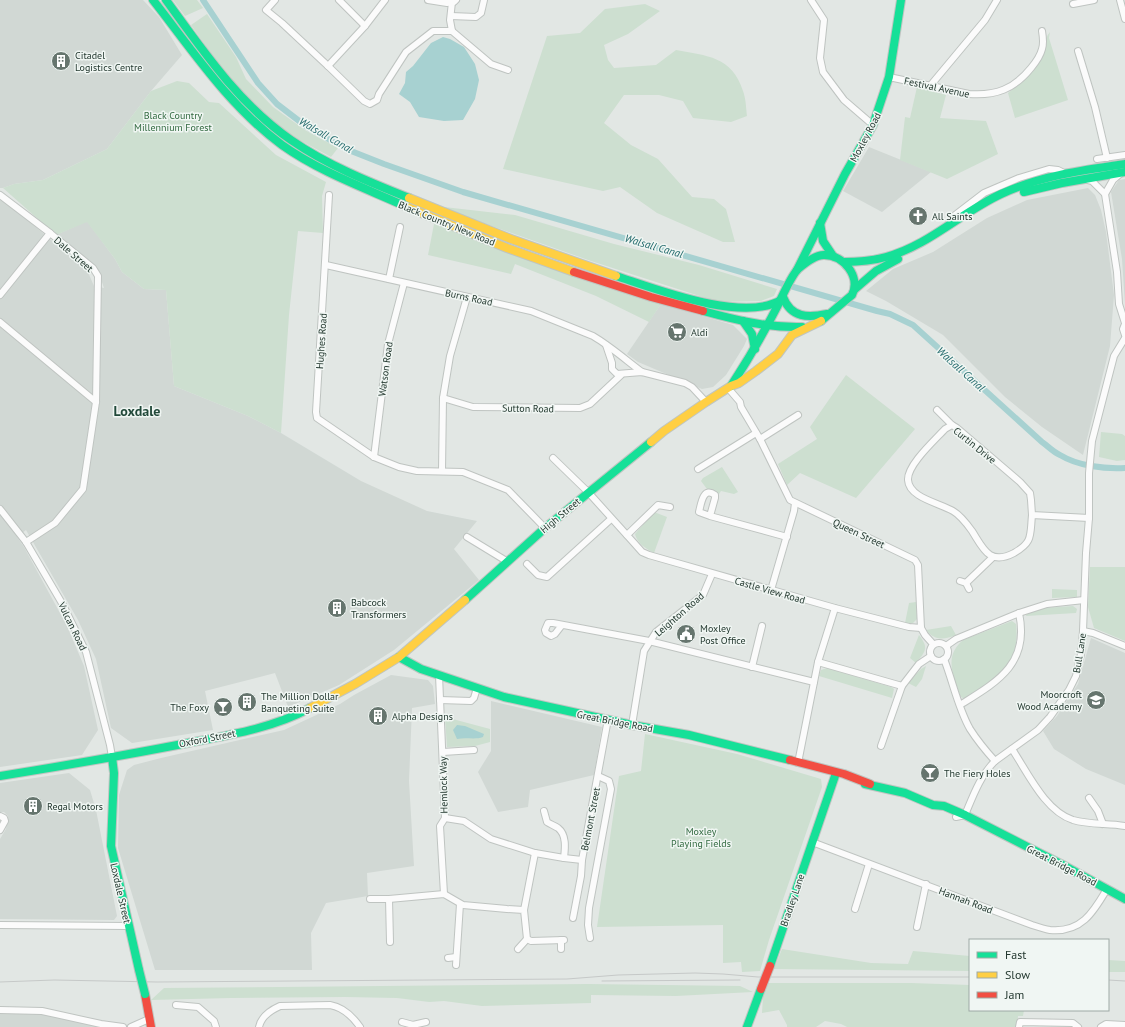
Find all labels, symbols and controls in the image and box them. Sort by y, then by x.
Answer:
place label: Citadel Logistics Centre [75,49,142,74]
building icon: Citadel Logistics Centre [50,50,72,72]
street label: Festival Avenue [903,74,971,101]
park label: Black Country Millennium Forest [134,109,213,134]
street label: Moxley Road [847,110,884,164]
water label: Walsall Canal [296,114,356,156]
street label: Black Country New Road [396,198,497,249]
church icon: All Saints [907,205,929,227]
place label: All Saints [932,210,972,223]
water label: Walsall Canal [623,231,685,261]
street label: Dale Street [51,234,96,275]
street label: Burns Road [444,286,494,309]
street label: Hughes Road [313,313,330,369]
supermarket icon: Aldi [666,321,688,343]
place label: Aldi [691,326,708,339]
street label: Watson Road [375,341,396,397]
water label: Walsall Canal [934,344,988,394]
district label: Loxdale [114,402,160,420]
street label: Sutton Road [502,402,554,415]
street label: Curtin Drive [951,424,999,467]
street label: High Street [538,494,584,536]
street label: Queen Street [831,516,887,551]
street label: Castle View Road [733,574,807,607]
street label: Leighton Road [652,589,707,639]
place label: Babcock Transformers [351,596,406,621]
building icon: Babcock Transformers [326,597,348,619]
street label: Vulcan Road [55,599,90,653]
place label: Moxley Post Office [700,622,746,647]
public building icon: Moxley Post Office [675,623,697,645]
street label: Bull Lane [1070,632,1089,674]
place label: Moorcroft Wood Academy [1017,688,1083,713]
school or university icon: Moorcroft Wood Academy [1085,689,1107,711]
place label: The Million Dollar Banqueting Suite [261,690,339,715]
building icon: The Million Dollar Banqueting Suite [236,691,258,713]
bar icon: The Foxy [212,696,234,718]
place label: The Foxy [170,701,209,714]
building icon: Alpha Designs [367,705,389,727]
street label: Great Bridge Road [576,708,654,735]
place label: Alpha Designs [392,710,453,723]
street label: Oxford Street [178,727,237,750]
street label: Hemlock Way [436,756,450,814]
bar icon: The Fiery Holes [919,762,941,784]
place label: The Fiery Holes [944,767,1010,780]
street label: Belmont Street [578,786,603,852]
building icon: Regal Motors [22,795,44,817]
place label: Regal Motors [47,800,103,813]
park label: Moxley Playing Fields [671,825,731,850]
street label: Great Bridge Road [1024,842,1099,889]
street label: Loxdale Street [107,862,134,925]
street label: Bradley Lane [777,872,808,928]
street label: Hannah Road [937,884,995,917]
legend [969,939,1109,1011]
text: Fast [1005,947,1026,962]
text: Slow [1005,967,1030,982]
text: Jam [1004,987,1024,1002]

